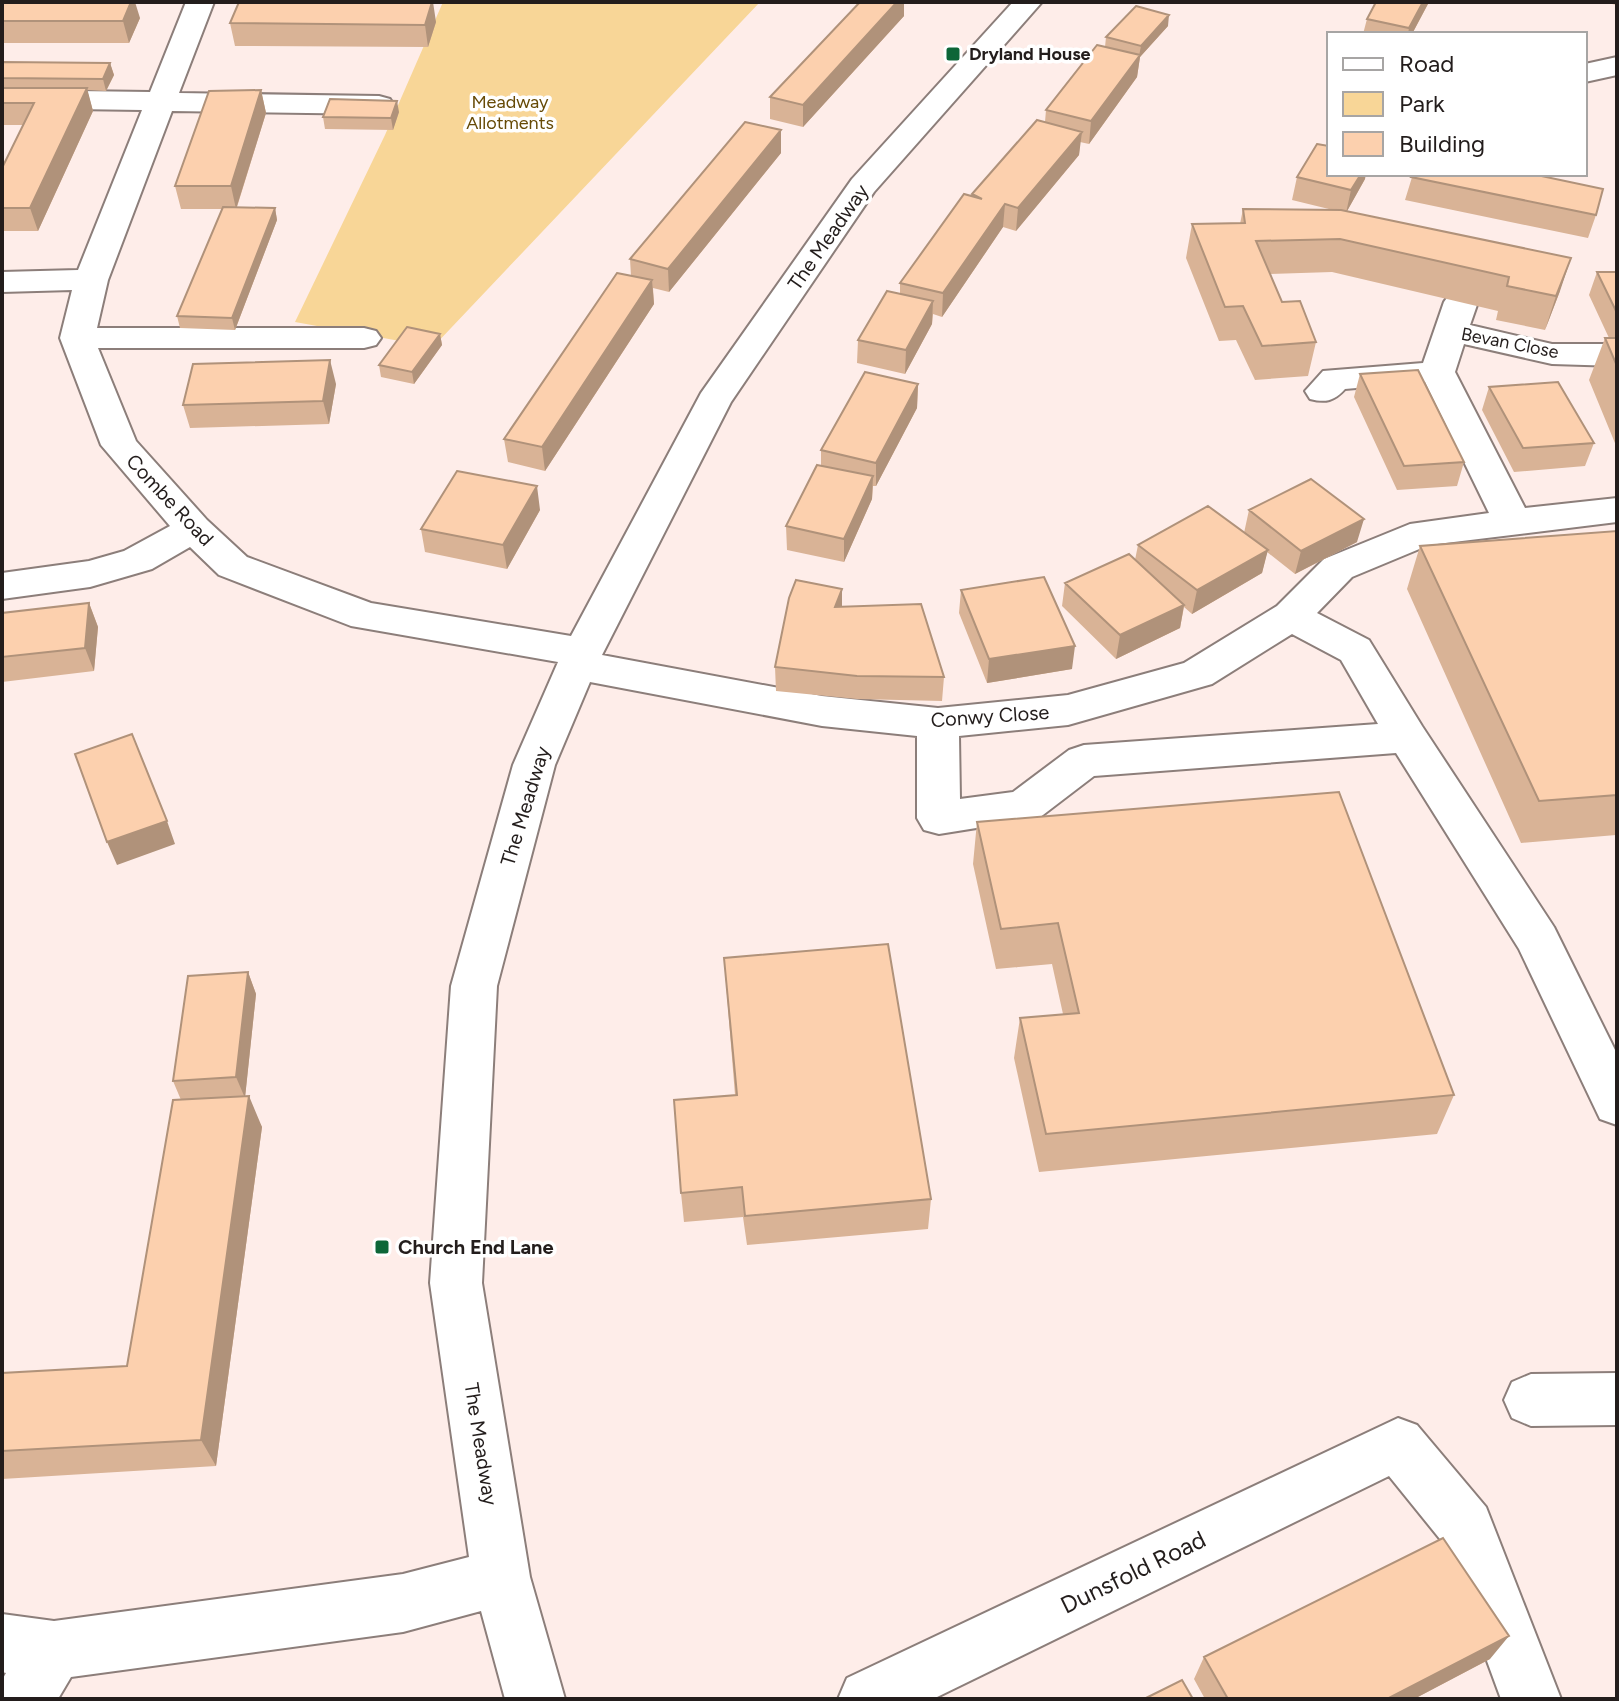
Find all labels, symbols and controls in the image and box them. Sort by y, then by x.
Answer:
legend [1327,32,1587,176]
place label: Dryland House [969,43,1091,65]
marker: Dryland House [944,45,962,63]
text: Road [1399,49,1454,78]
text: Park [1399,89,1445,118]
park label: Meadway Allotments [466,91,554,134]
text: Building [1399,129,1485,158]
street label: The Meadway [783,179,874,295]
street label: Bevan Close [1459,323,1561,363]
street label: Combe Road [121,449,219,551]
street label: Conwy Close [930,700,1050,732]
street label: The Meadway [495,743,555,869]
place label: Church End Lane [398,1235,554,1259]
marker: Church End Lane [373,1238,391,1256]
street label: The Meadway [459,1381,503,1508]
street label: Dunsfold Road [1056,1524,1210,1620]

